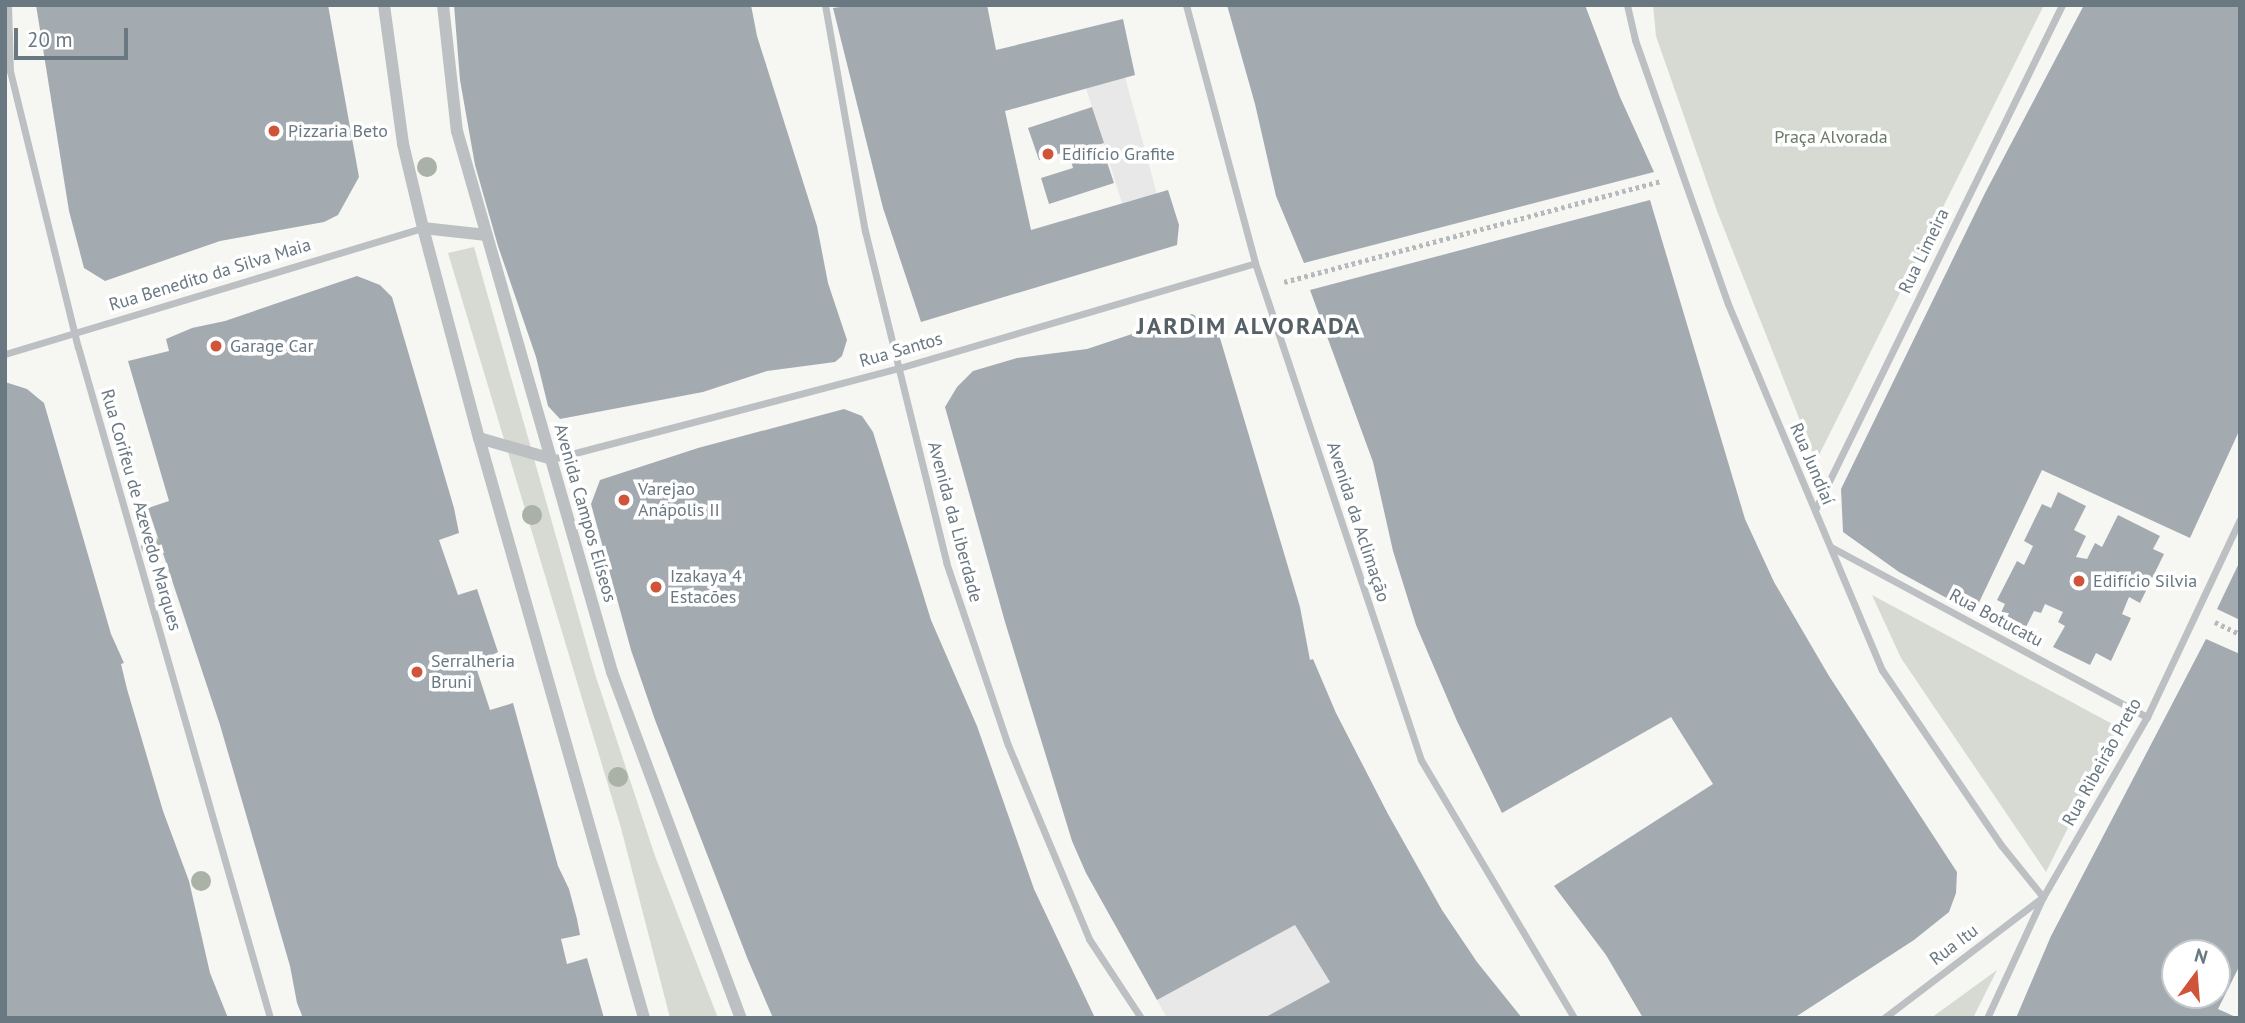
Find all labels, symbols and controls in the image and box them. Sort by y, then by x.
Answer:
scale bar [18,14,131,58]
text: 20 m [27,26,73,53]
place label: Pizzaria Beto [288,120,388,142]
marker: Pizzaria Beto [266,123,282,139]
park label: Praça Alvorada [1774,126,1888,148]
place label: Edifício Grafite [1062,143,1175,165]
marker: Edifício Grafite [1040,146,1056,162]
street label: Rua Limeira [1894,205,1954,297]
street label: Rua Benedito da Silva Maia [106,234,314,316]
district label: JARDIM ALVORADA [1138,312,1360,340]
street label: Rua Santos [857,328,945,372]
place label: Garage Car [230,335,314,357]
marker: Garage Car [208,338,224,354]
street label: Rua Corifeu de Azevedo Marques [96,386,186,634]
street label: Rua Jundiaí [1785,420,1839,508]
street label: Avenida Campos Elíseos [549,421,621,605]
street label: Avenida da Liberdade [923,439,987,605]
street label: Avenida da Aclimação [1322,439,1394,605]
place label: Varejao Anápolis II [638,479,720,522]
marker: Varejao Anápolis II [616,492,632,508]
place label: Izakaya 4 Estacões [670,566,742,608]
place label: Edifício Silvia [2093,570,2197,592]
marker: Edifício Silvia [2071,573,2087,589]
marker: Izakaya 4 Estacões [648,579,664,595]
street label: Rua Botucatu [1946,584,2046,652]
place label: Serralheria Bruni [431,651,515,694]
marker: Serralheria Bruni [409,664,425,680]
street label: Rua Ribeirão Preto [2058,694,2146,830]
street label: Rua Itu [1926,920,1982,970]
north arrow [2161,939,2231,1009]
text: N [2192,942,2211,969]

